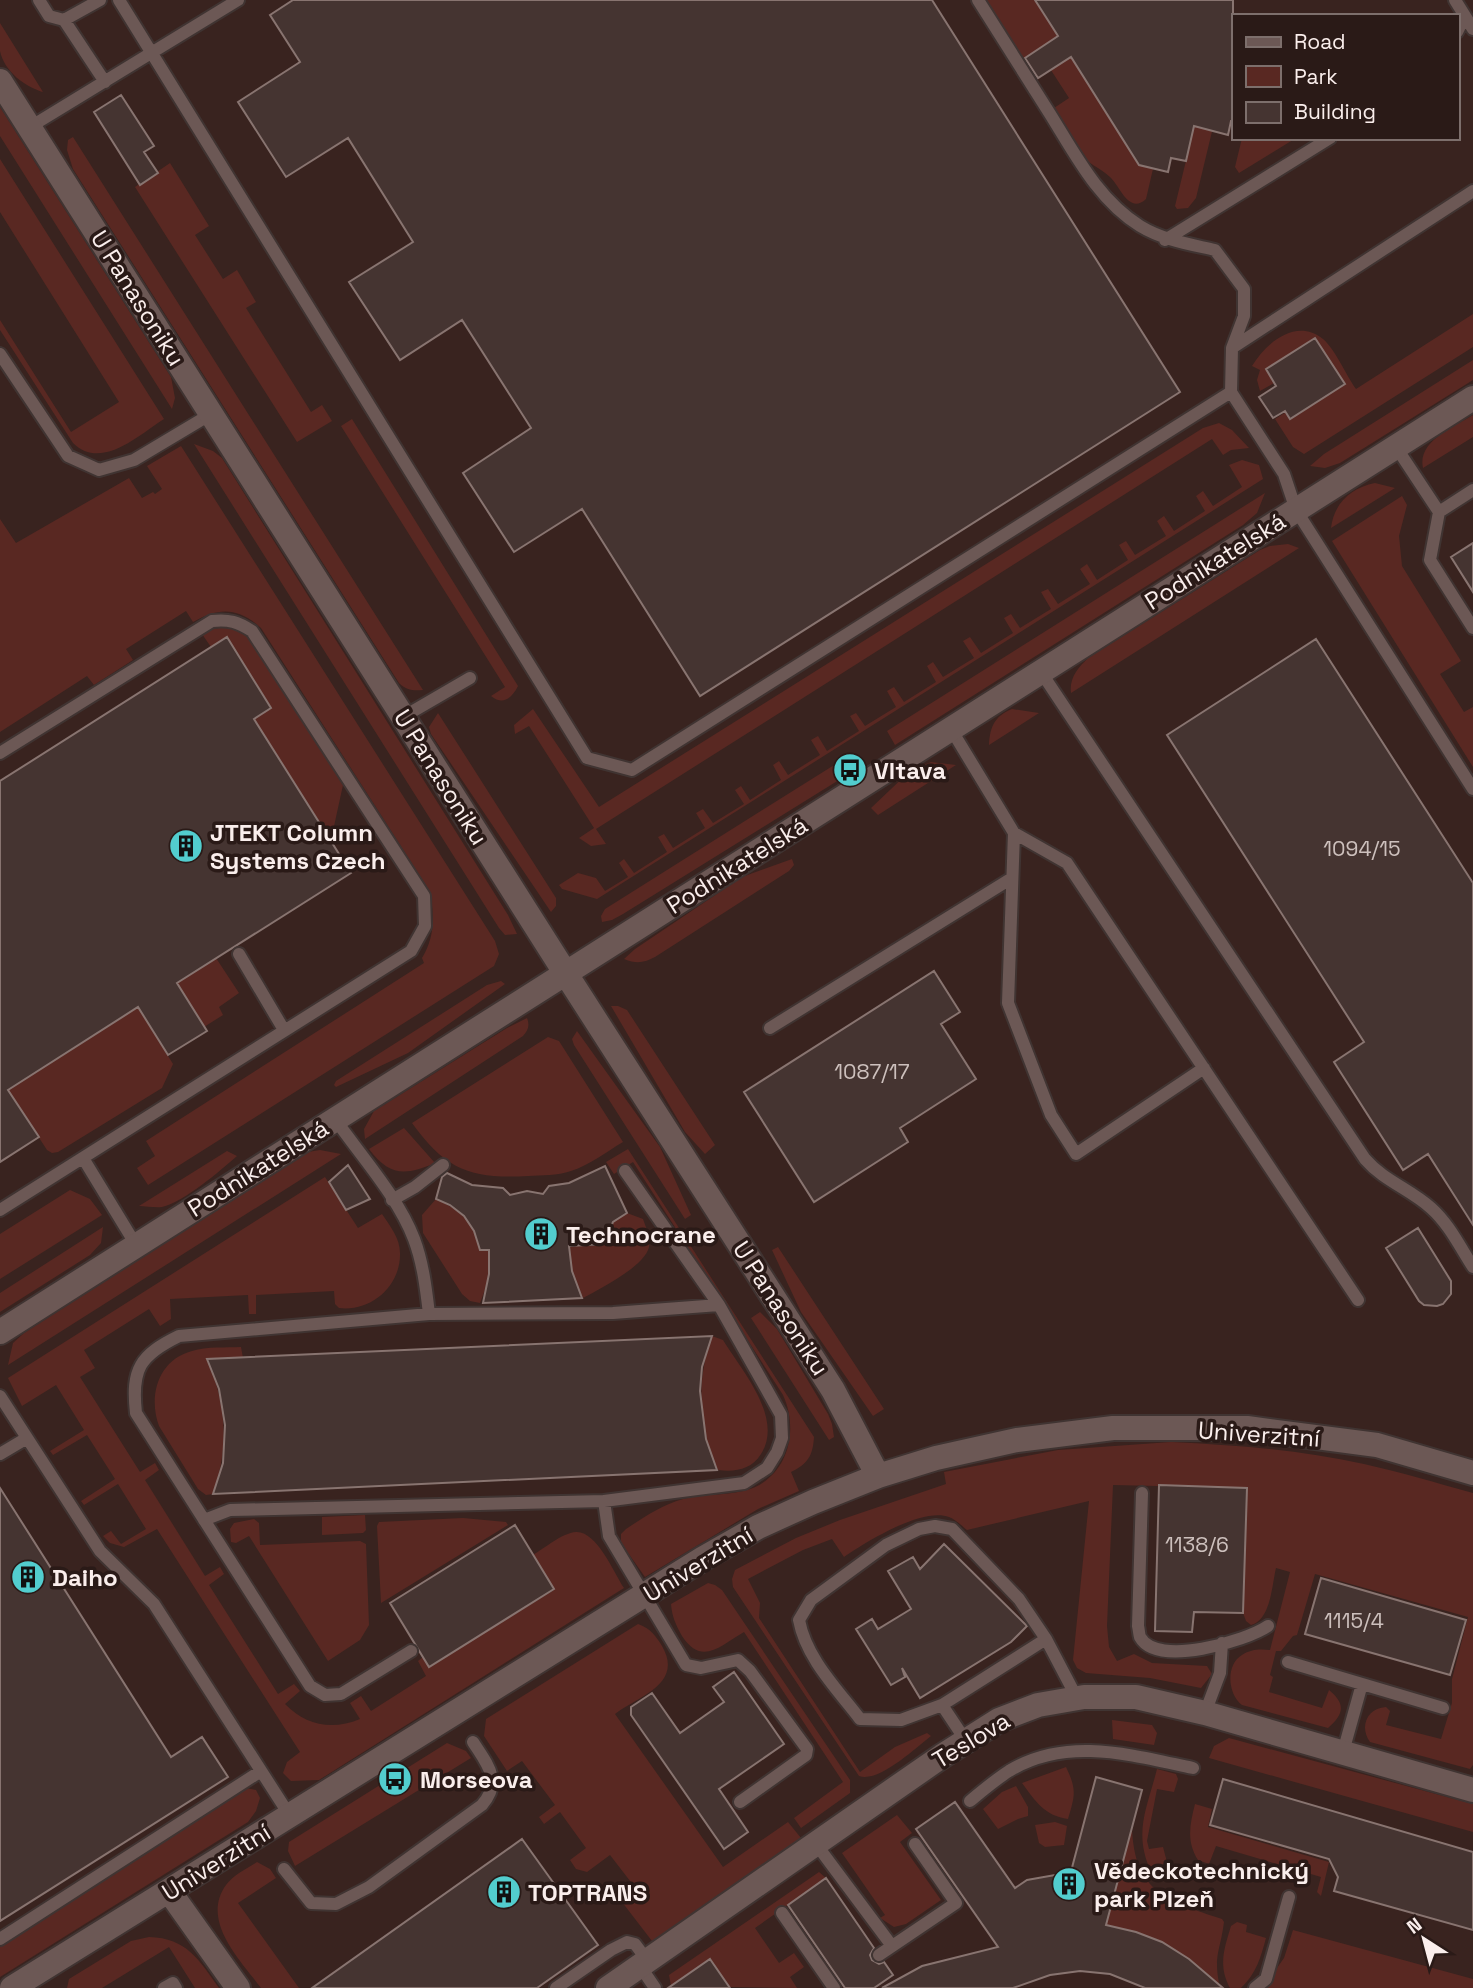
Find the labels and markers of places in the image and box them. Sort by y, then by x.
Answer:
bus stop icon: Vltava [831,751,869,789]
place label: Vltava [874,755,946,786]
place label: JTEKT Column Systems Czech [210,817,386,876]
building icon: JTEKT Column Systems Czech [167,827,205,865]
building icon: Technocrane [522,1215,560,1253]
place label: Technocrane [566,1219,716,1250]
building icon: Daiho [9,1558,47,1596]
place label: Daiho [52,1562,118,1593]
bus stop icon: Morseova [376,1760,414,1798]
place label: Morseova [420,1764,533,1795]
place label: Vědeckotechnický park Plzeň [1094,1855,1309,1914]
building icon: Vědeckotechnický park Plzeň [1050,1865,1088,1903]
building icon: TOPTRANS [485,1873,523,1911]
place label: TOPTRANS [528,1877,647,1908]

